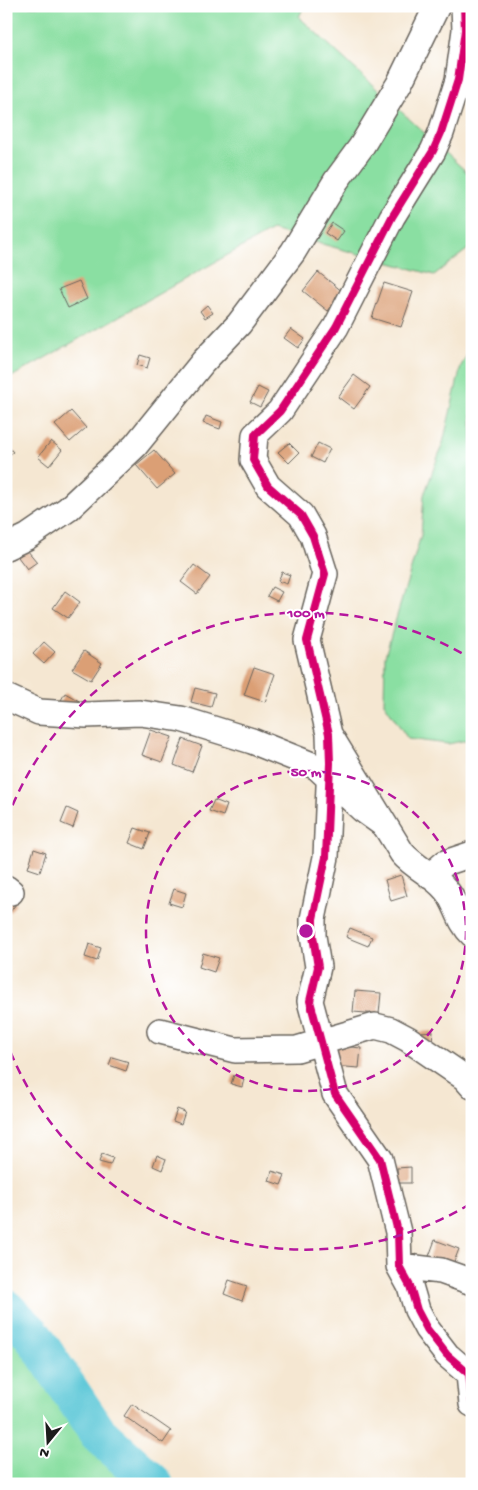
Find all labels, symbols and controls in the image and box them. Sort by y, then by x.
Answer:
text: 100 m [286,605,325,623]
text: 50 m [291,764,322,782]
centre of rings [297,922,315,940]
north arrow [22,1418,72,1468]
text: N [38,1442,52,1461]

